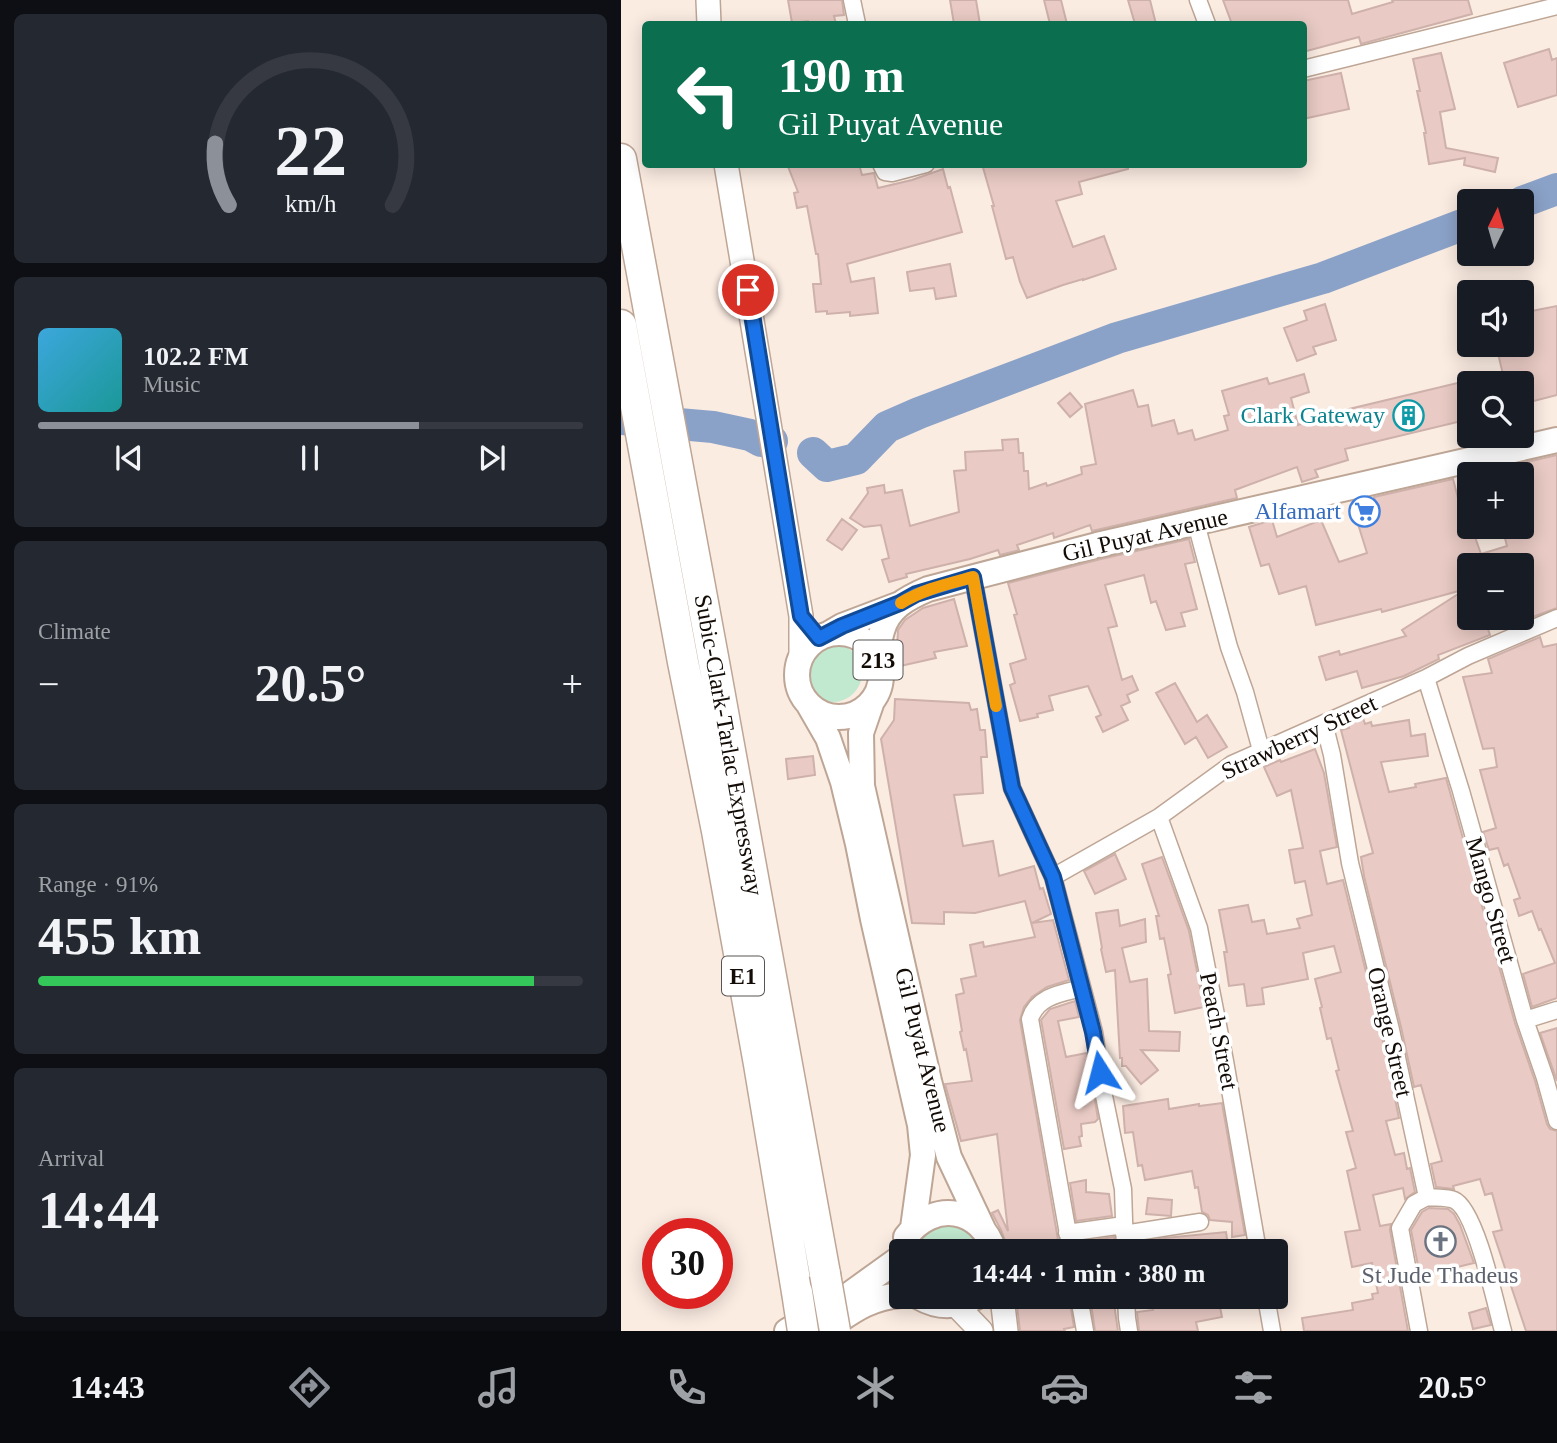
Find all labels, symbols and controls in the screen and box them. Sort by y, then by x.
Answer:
text: 190 m [778,48,905,103]
icon: left [663,49,754,140]
text: Gil Puyat Avenue [778,106,1003,142]
text: 22 [274,110,347,191]
north arrow [1457,189,1535,266]
map controls [1457,189,1534,630]
text: km/h [285,190,337,217]
pin [718,260,778,320]
icon: arrive [729,271,767,309]
button: sound [1457,280,1534,357]
text: 102.2 FM [143,342,248,371]
button: search [1457,371,1534,448]
text: Music [143,372,201,397]
building icon: Clark Gateway [1391,398,1425,432]
place label: Clark Gateway [1240,402,1385,428]
icon: previous [110,439,148,477]
icon: pause [291,439,329,477]
icon: next [473,439,511,477]
button: + [1457,462,1534,539]
supermarket icon: Alfamart [1347,494,1381,528]
place label: Alfamart [1254,498,1341,524]
street label: Gil Puyat Avenue [1060,503,1230,567]
button: − [1457,553,1534,630]
street label: Subic-Clark-Tarlac Expressway [690,592,768,898]
text: Climate [38,619,111,644]
road number: 213 [853,640,903,680]
text: 20.5° [255,655,366,712]
text: − [38,663,59,705]
text: + [562,663,583,705]
street label: Strawberry Street [1217,689,1381,784]
street label: Mango Street [1461,834,1521,966]
text: Range · 91% [38,872,158,897]
text: 455 km [38,908,201,965]
road number: E1 [722,956,764,995]
street label: Orange Street [1362,964,1418,1100]
street label: Gil Puyat Avenue [890,965,956,1135]
street label: Peach Street [1195,970,1243,1092]
position arrow [1063,1035,1137,1109]
text: Arrival [38,1146,104,1171]
text: 14:44 [38,1182,159,1239]
speed limit sign: 30 [642,1218,733,1309]
church icon: St Jude Thadeus [1423,1224,1457,1258]
text: 14:44 · 1 min · 380 m [972,1259,1206,1288]
place label: St Jude Thadeus [1362,1262,1518,1288]
icon: directions [285,1363,334,1412]
icon: music [474,1363,523,1412]
icon: phone [662,1363,711,1412]
icon: climate [851,1363,900,1412]
icon: car [1040,1363,1089,1412]
icon: filters [1229,1363,1278,1412]
text: 14:43 [70,1369,145,1405]
text: 20.5° [1418,1369,1487,1405]

